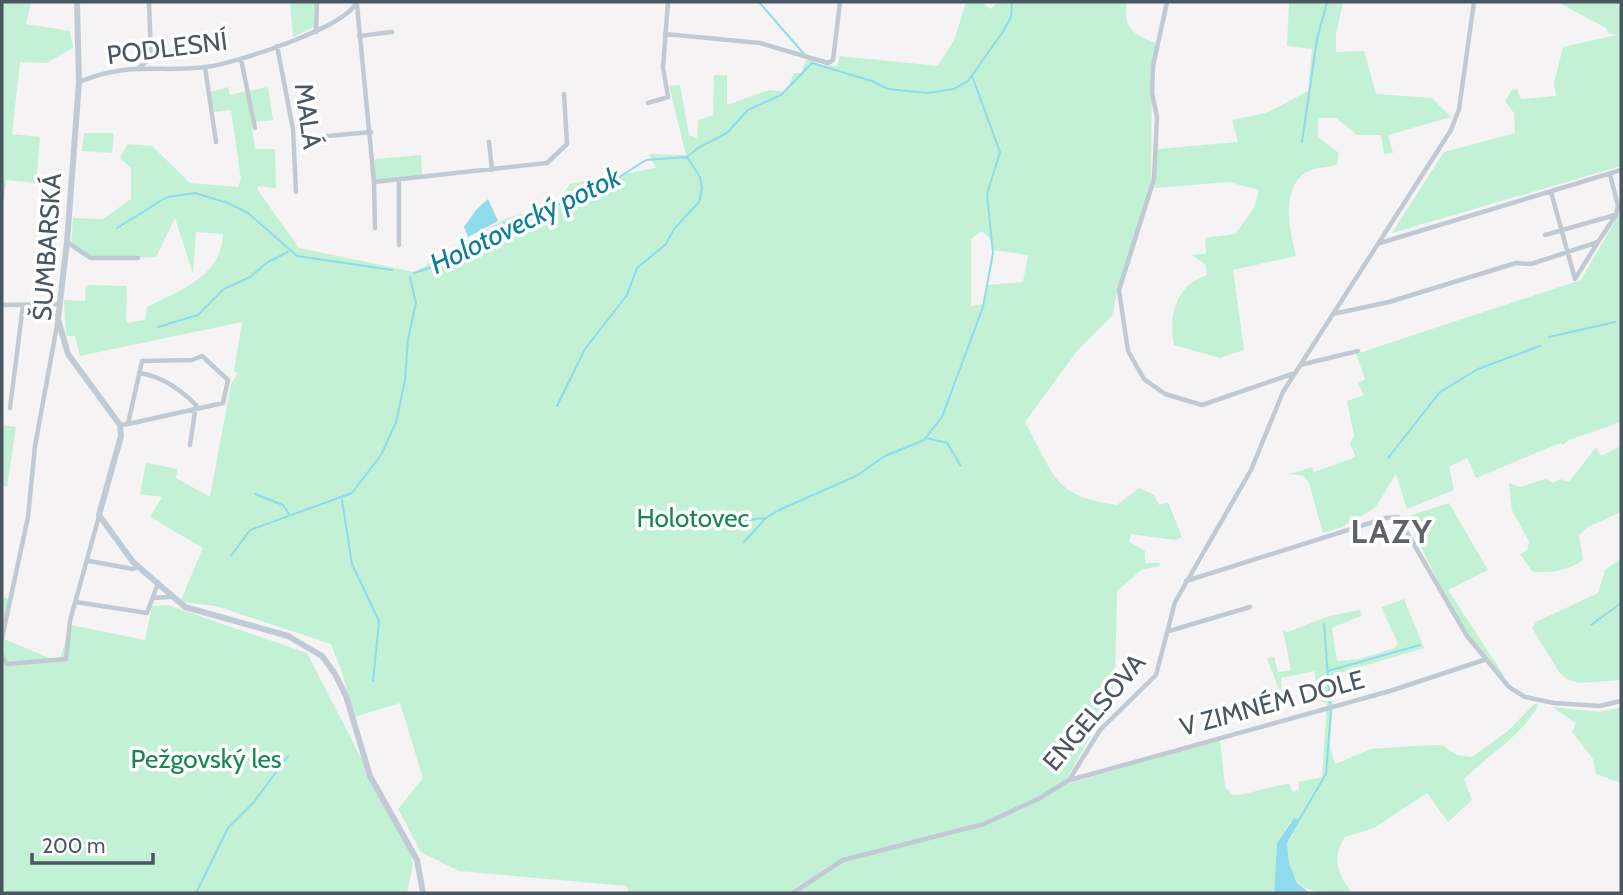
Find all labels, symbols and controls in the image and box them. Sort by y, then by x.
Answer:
street label: PODLESNÍ [105,25,229,71]
street label: MALÁ [288,81,328,151]
water label: Holotovecký potok [424,159,627,281]
street label: ŠUMBARSKÁ [26,172,68,322]
park label: Holotovec [637,502,750,534]
district label: LAZY [1350,511,1434,551]
street label: ENGELSOVA [1036,647,1152,777]
street label: V ZIMNÉM DOLE [1176,663,1368,743]
park label: Pežgovský les [130,743,282,775]
scale bar [32,822,152,866]
text: 200 m [42,833,105,858]

